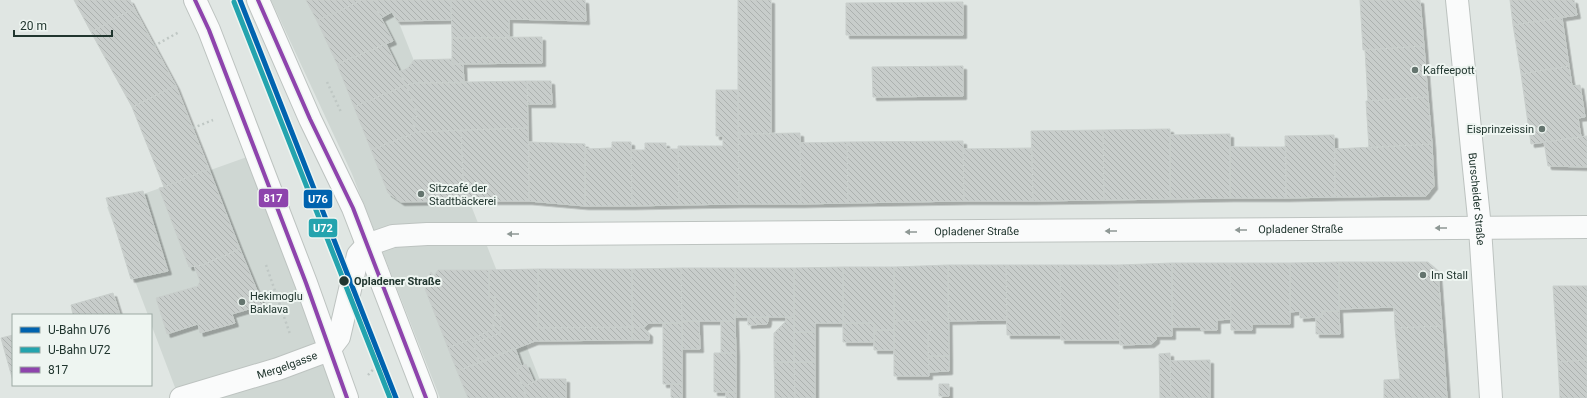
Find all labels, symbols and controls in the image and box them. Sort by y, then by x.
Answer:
scale bar [14,12,112,38]
text: 20 m [20,19,47,33]
place label: Kaffeepott [1423,64,1475,77]
marker: Kaffeepott [1410,65,1420,75]
place label: Eisprinzeissin [1467,123,1534,136]
marker: Eisprinzeissin [1537,124,1547,134]
street label: Burscheider Straße [1465,152,1487,246]
place label: Sitzcafé der Stadtbäckerei [429,182,496,208]
line badge: 817 [258,188,289,208]
line badge: U76 [303,189,333,209]
marker: Sitzcafé der Stadtbäckerei [416,189,426,199]
text: 817 [264,192,282,205]
text: U76 [308,193,328,206]
line badge: U72 [308,218,338,238]
text: U72 [313,222,333,235]
street label: Opladener Straße [1258,223,1343,236]
street label: Opladener Straße [934,225,1019,238]
one-way arrow [1434,225,1447,231]
one-way arrow [1105,227,1117,234]
one-way arrow [1234,227,1247,233]
one-way arrow [904,229,917,235]
one-way arrow [506,231,519,237]
place label: Im Stall [1431,269,1468,282]
marker: Im Stall [1418,270,1428,280]
marker: Opladener Straße [337,274,351,288]
place label: Opladener Straße [354,275,441,288]
place label: Hekimoglu Baklava [250,290,303,316]
marker: Hekimoglu Baklava [237,297,247,307]
legend [12,314,152,386]
text: U-Bahn U76 [48,323,111,337]
text: U-Bahn U72 [48,343,111,357]
street label: Mergelgasse [255,349,319,382]
text: 817 [48,363,68,377]

